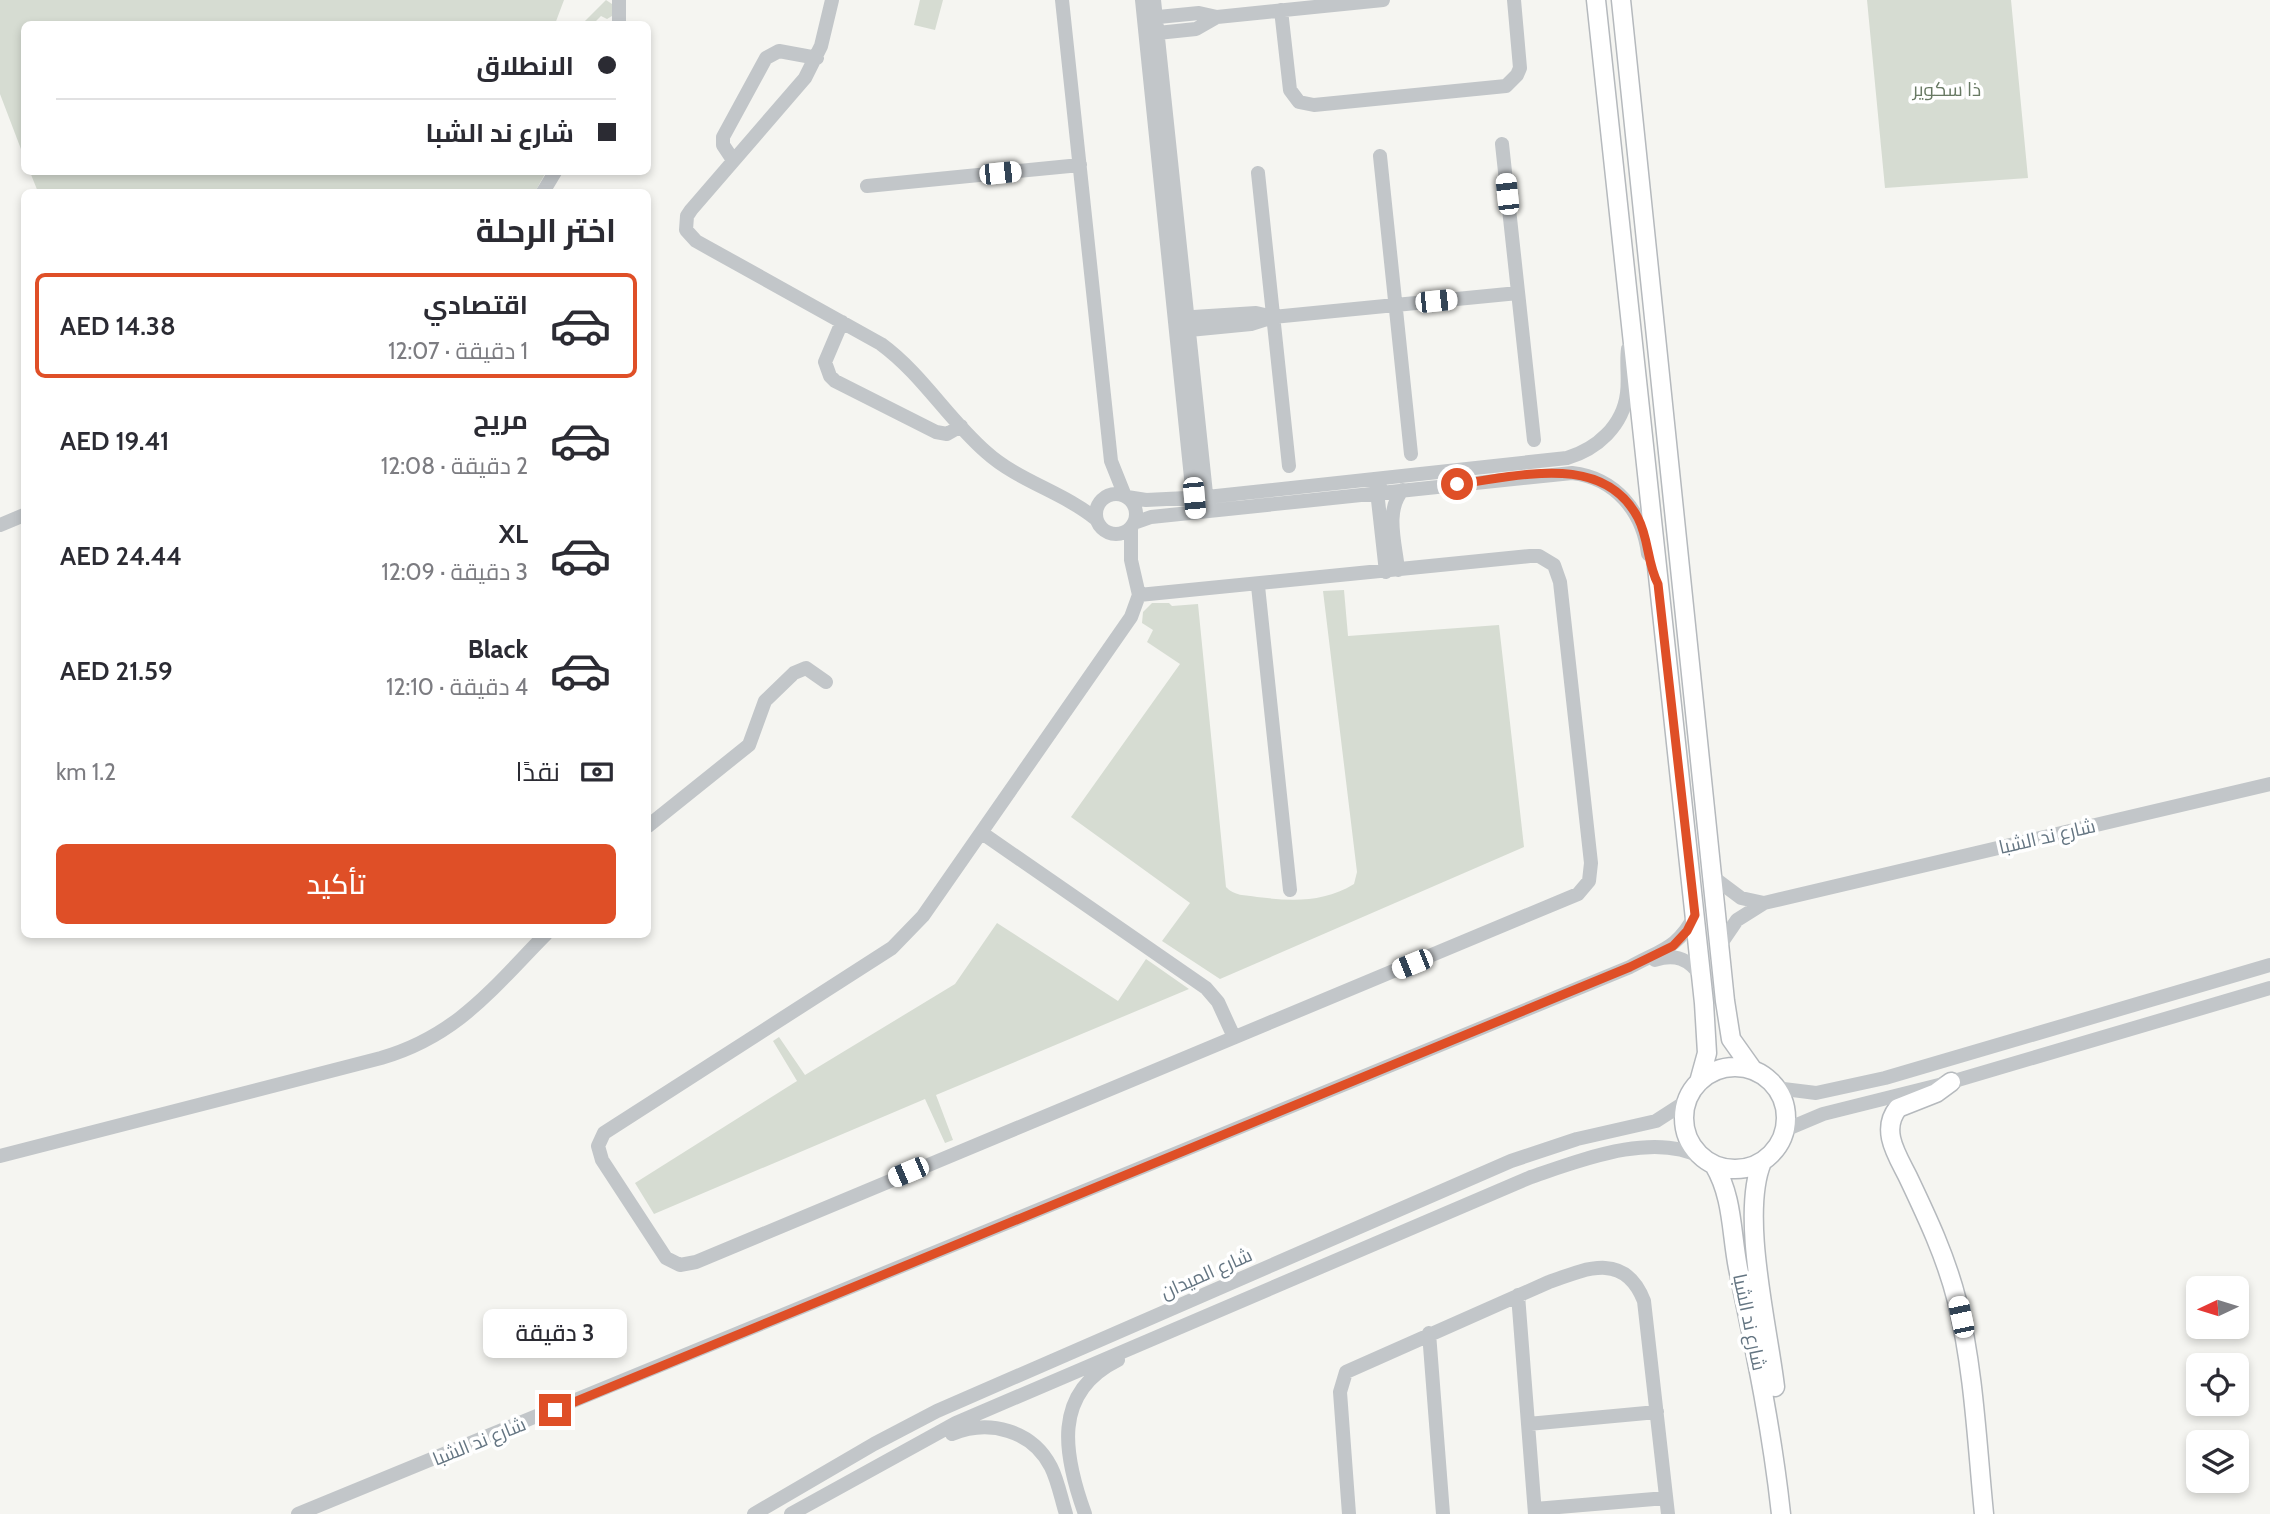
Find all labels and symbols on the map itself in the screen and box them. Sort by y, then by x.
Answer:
park label: ذا سكوير [1912,78,1981,101]
car [979,160,1022,186]
car [1495,172,1520,216]
car [1415,288,1458,314]
route start [1441,468,1473,500]
car [1182,476,1207,520]
street label: شارع ند الشبا [1997,814,2098,861]
car [1389,946,1436,982]
car [885,1154,932,1190]
street label: شارع الميدان [1157,1243,1256,1306]
street label: شارع ند الشبا [1726,1272,1771,1373]
north arrow [2186,1276,2249,1339]
car [1947,1294,1976,1340]
callout: 3 دقيقة [483,1308,627,1358]
route end [539,1394,571,1426]
street label: شارع ند الشبا [429,1412,530,1472]

